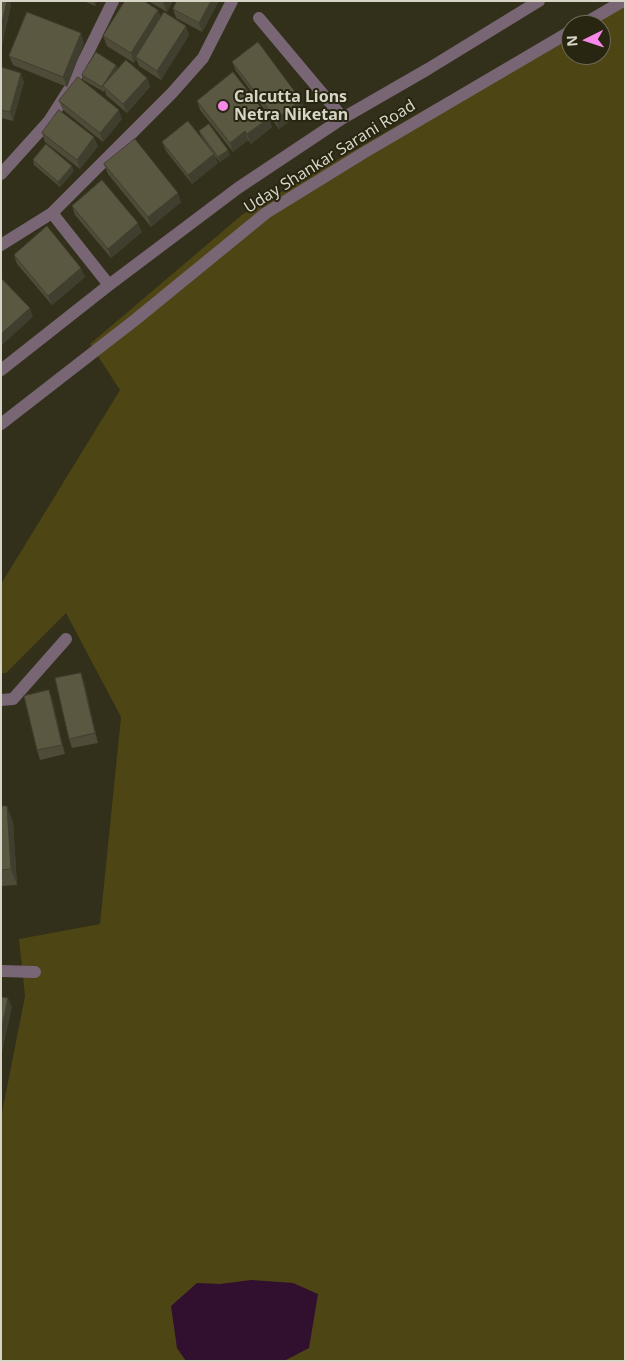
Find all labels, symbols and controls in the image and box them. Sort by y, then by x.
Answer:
north arrow [561,15,611,65]
text: N [562,35,581,47]
place label: Calcutta Lions Netra Niketan [234,87,348,125]
street label: Uday Shankar Sarani Road [241,96,419,218]
marker: Calcutta Lions Netra Niketan [216,99,230,113]

